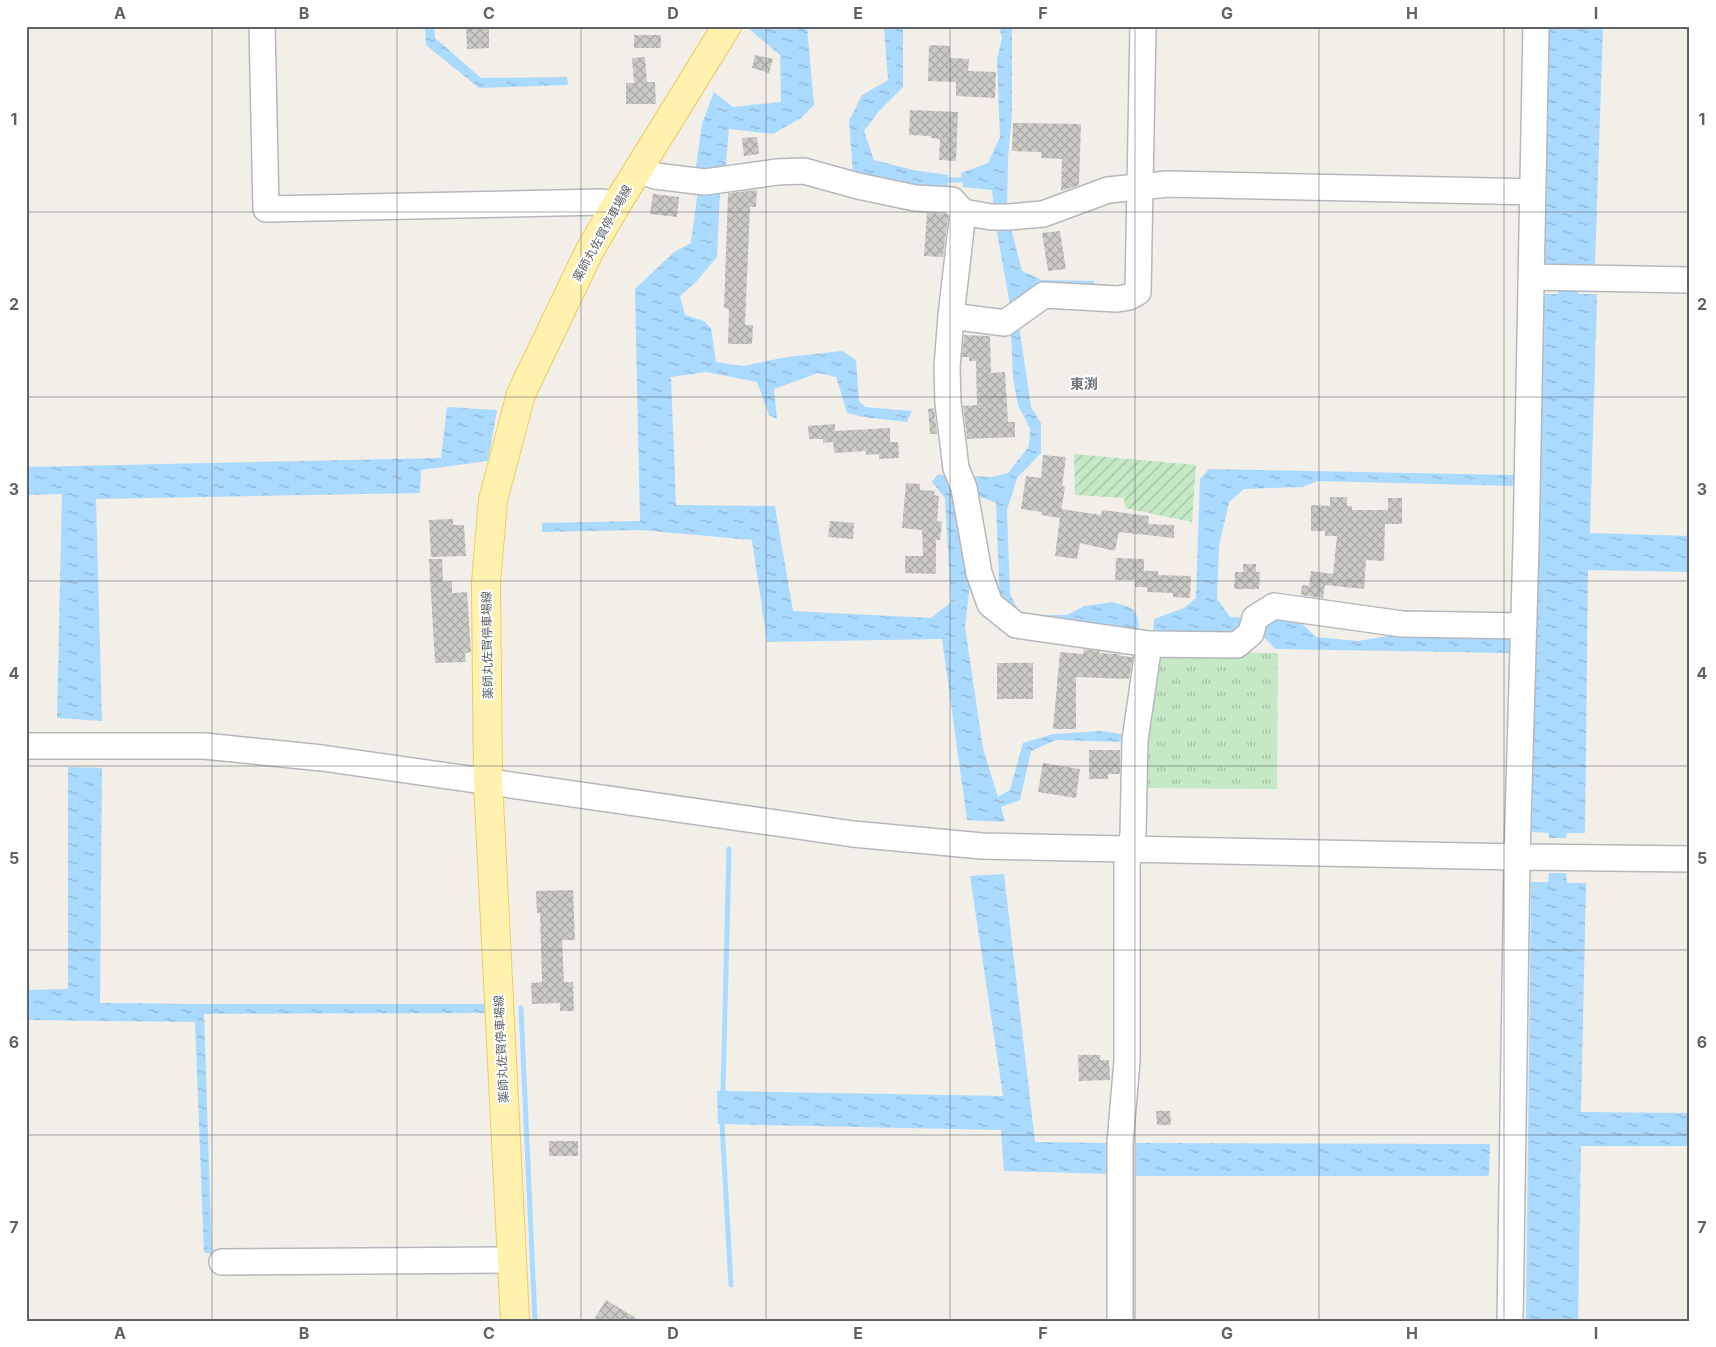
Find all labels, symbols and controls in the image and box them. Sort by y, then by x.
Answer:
text: A [114,3,126,23]
text: B [299,3,309,23]
text: C [483,3,495,23]
text: D [667,3,679,23]
text: E [853,3,863,23]
text: F [1038,3,1048,23]
text: G [1221,3,1233,23]
text: H [1406,3,1418,23]
text: I [1594,3,1598,23]
text: 1 [11,109,17,129]
text: 1 [1699,109,1705,129]
street label: 薬師丸佐賀停車場線 [569,182,635,284]
text: 2 [9,294,19,314]
text: 2 [1697,294,1707,314]
district label: 東渕 [1070,375,1098,392]
text: 3 [9,479,19,499]
text: 3 [1697,479,1707,499]
street label: 薬師丸佐賀停車場線 [479,591,495,699]
text: 4 [9,663,20,683]
text: 4 [1697,663,1708,683]
text: 5 [9,848,19,868]
text: 5 [1697,848,1707,868]
street label: 薬師丸佐賀停車場線 [491,995,511,1103]
text: 6 [9,1032,19,1052]
text: 6 [1697,1032,1707,1052]
text: 7 [9,1217,19,1237]
text: 7 [1697,1217,1707,1237]
text: A [114,1323,126,1343]
text: B [299,1323,309,1343]
text: C [483,1323,495,1343]
text: D [667,1323,679,1343]
text: E [853,1323,863,1343]
text: F [1038,1323,1048,1343]
text: G [1221,1323,1233,1343]
text: H [1406,1323,1418,1343]
text: I [1594,1323,1598,1343]

